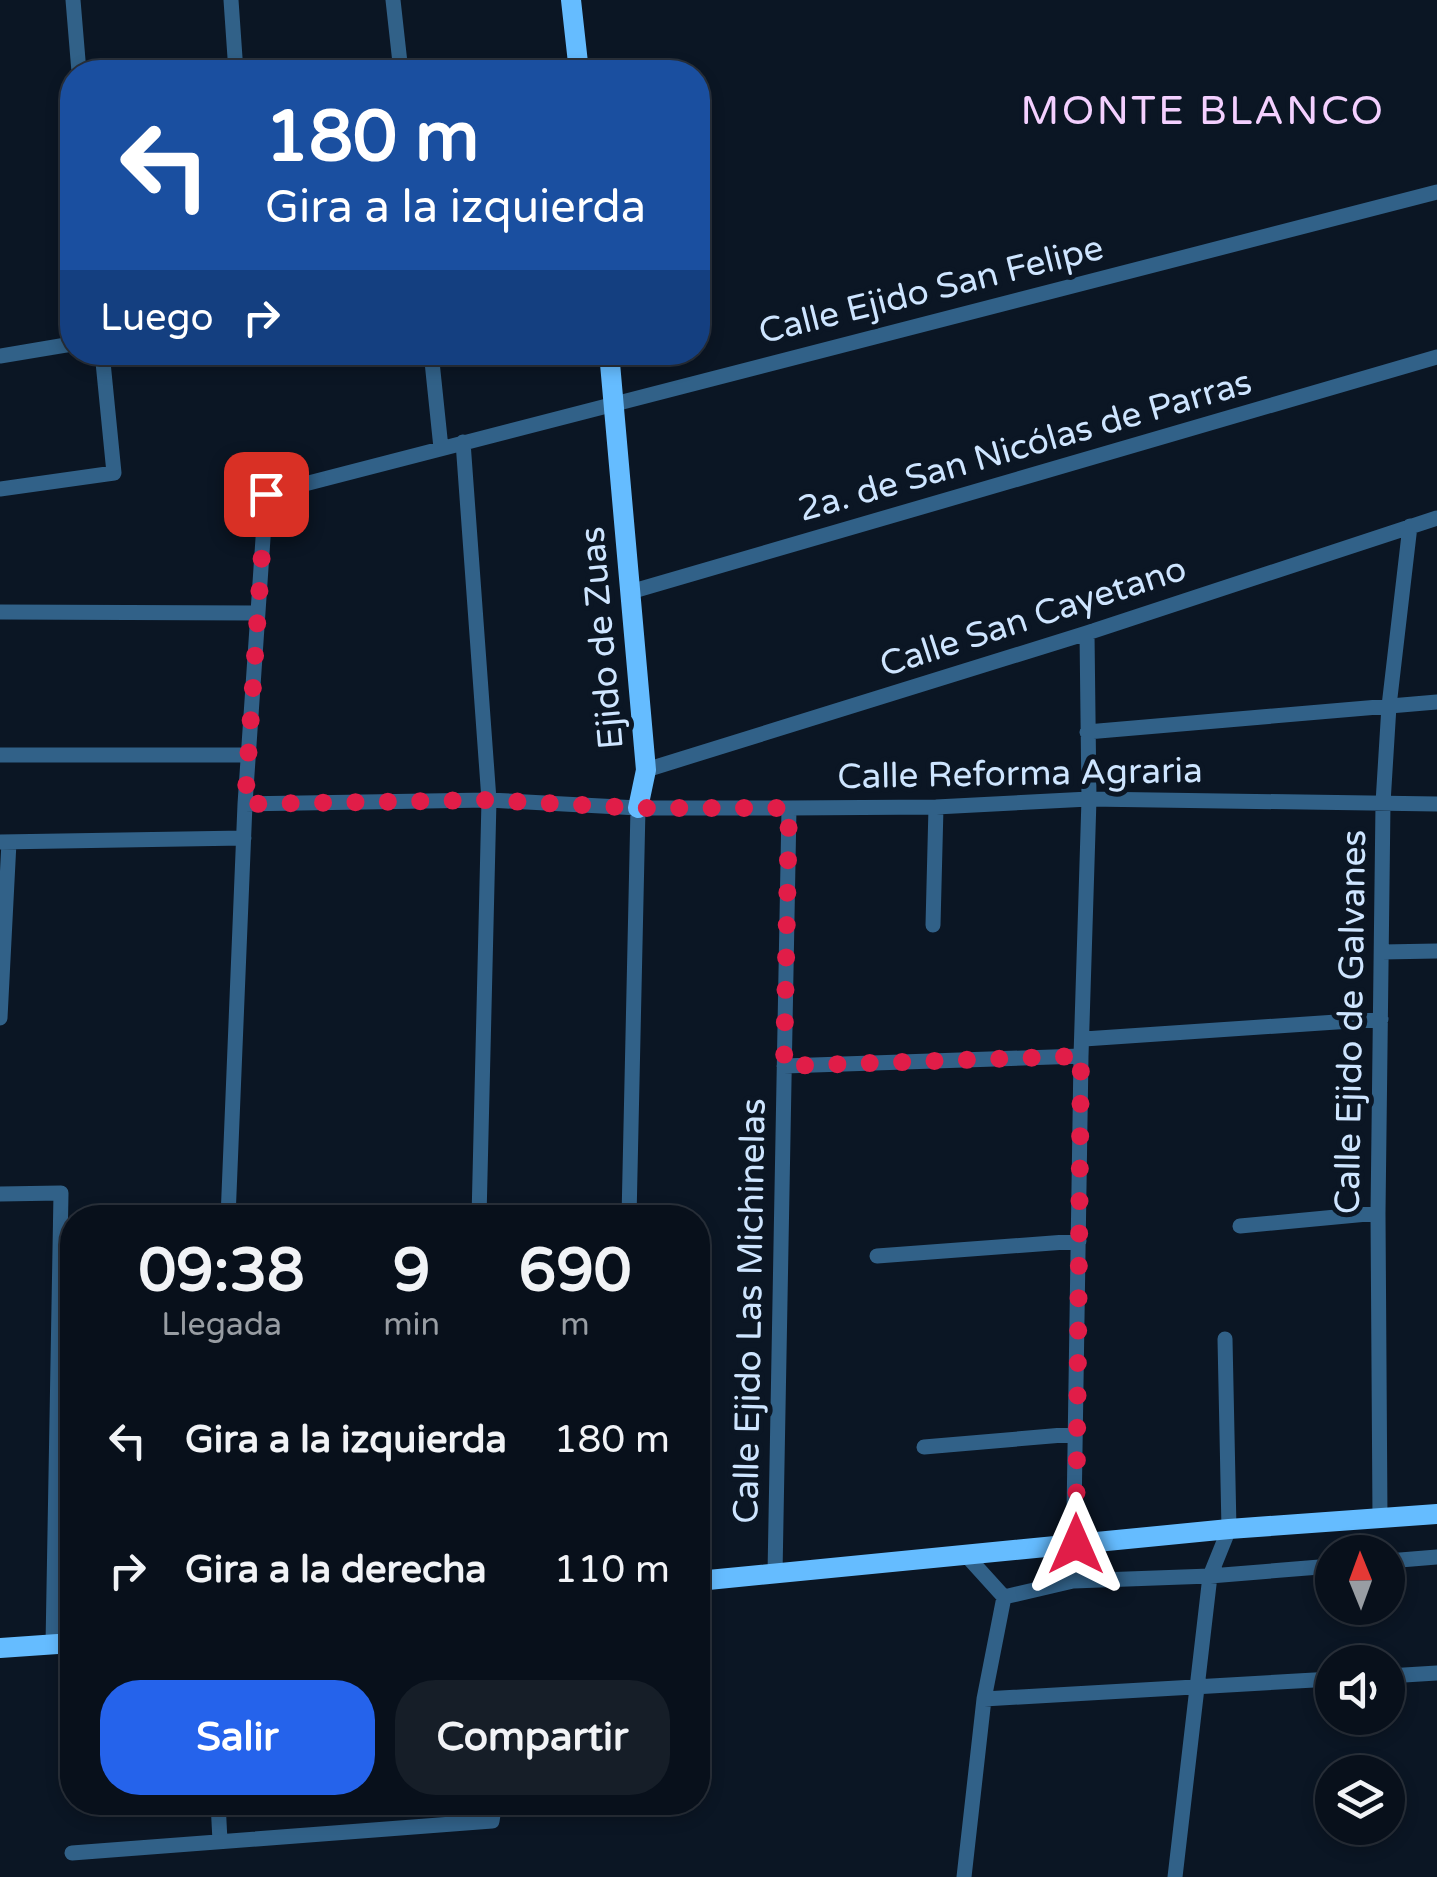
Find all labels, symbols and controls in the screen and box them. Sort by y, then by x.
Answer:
district label: MONTE BLANCO [1021,87,1385,135]
text: 180 m [265,96,479,180]
icon: left [100,100,230,230]
text: Gira a la izquierda [265,181,646,235]
street label: Calle Ejido San Felipe [754,227,1108,353]
icon: right [234,290,289,345]
text: Luego [100,295,214,341]
street label: 2a. de San Nicólas de Parras [794,361,1256,531]
pin [224,452,309,537]
icon: arrive [239,467,294,522]
street label: Ejido de Zuas [571,525,633,751]
street label: Calle San Cayetano [875,548,1191,686]
street label: Calle Reforma Agraria [837,750,1203,798]
street label: Calle Ejido de Galvanes [1327,829,1375,1215]
street label: Calle Ejido Las Michinelas [725,1098,775,1524]
text: 09:38 [138,1235,305,1307]
text: 9 [393,1235,430,1307]
text: 690 [518,1235,632,1307]
text: Llegada [161,1306,282,1344]
text: min [383,1306,440,1344]
text: m [560,1306,590,1344]
icon: left [100,1413,155,1468]
text: Gira a la izquierda [185,1417,507,1463]
text: 180 m [554,1417,670,1463]
position arrow [1024,1492,1128,1596]
north arrow [1315,1535,1405,1625]
map controls [1315,1535,1405,1845]
icon: right [100,1543,155,1598]
text: Gira a la derecha [185,1547,487,1593]
text: 110 m [554,1547,670,1593]
button: sound [1315,1645,1405,1735]
button: Salir [100,1680,375,1795]
button: Compartir [395,1680,670,1795]
button: layers [1315,1755,1405,1845]

